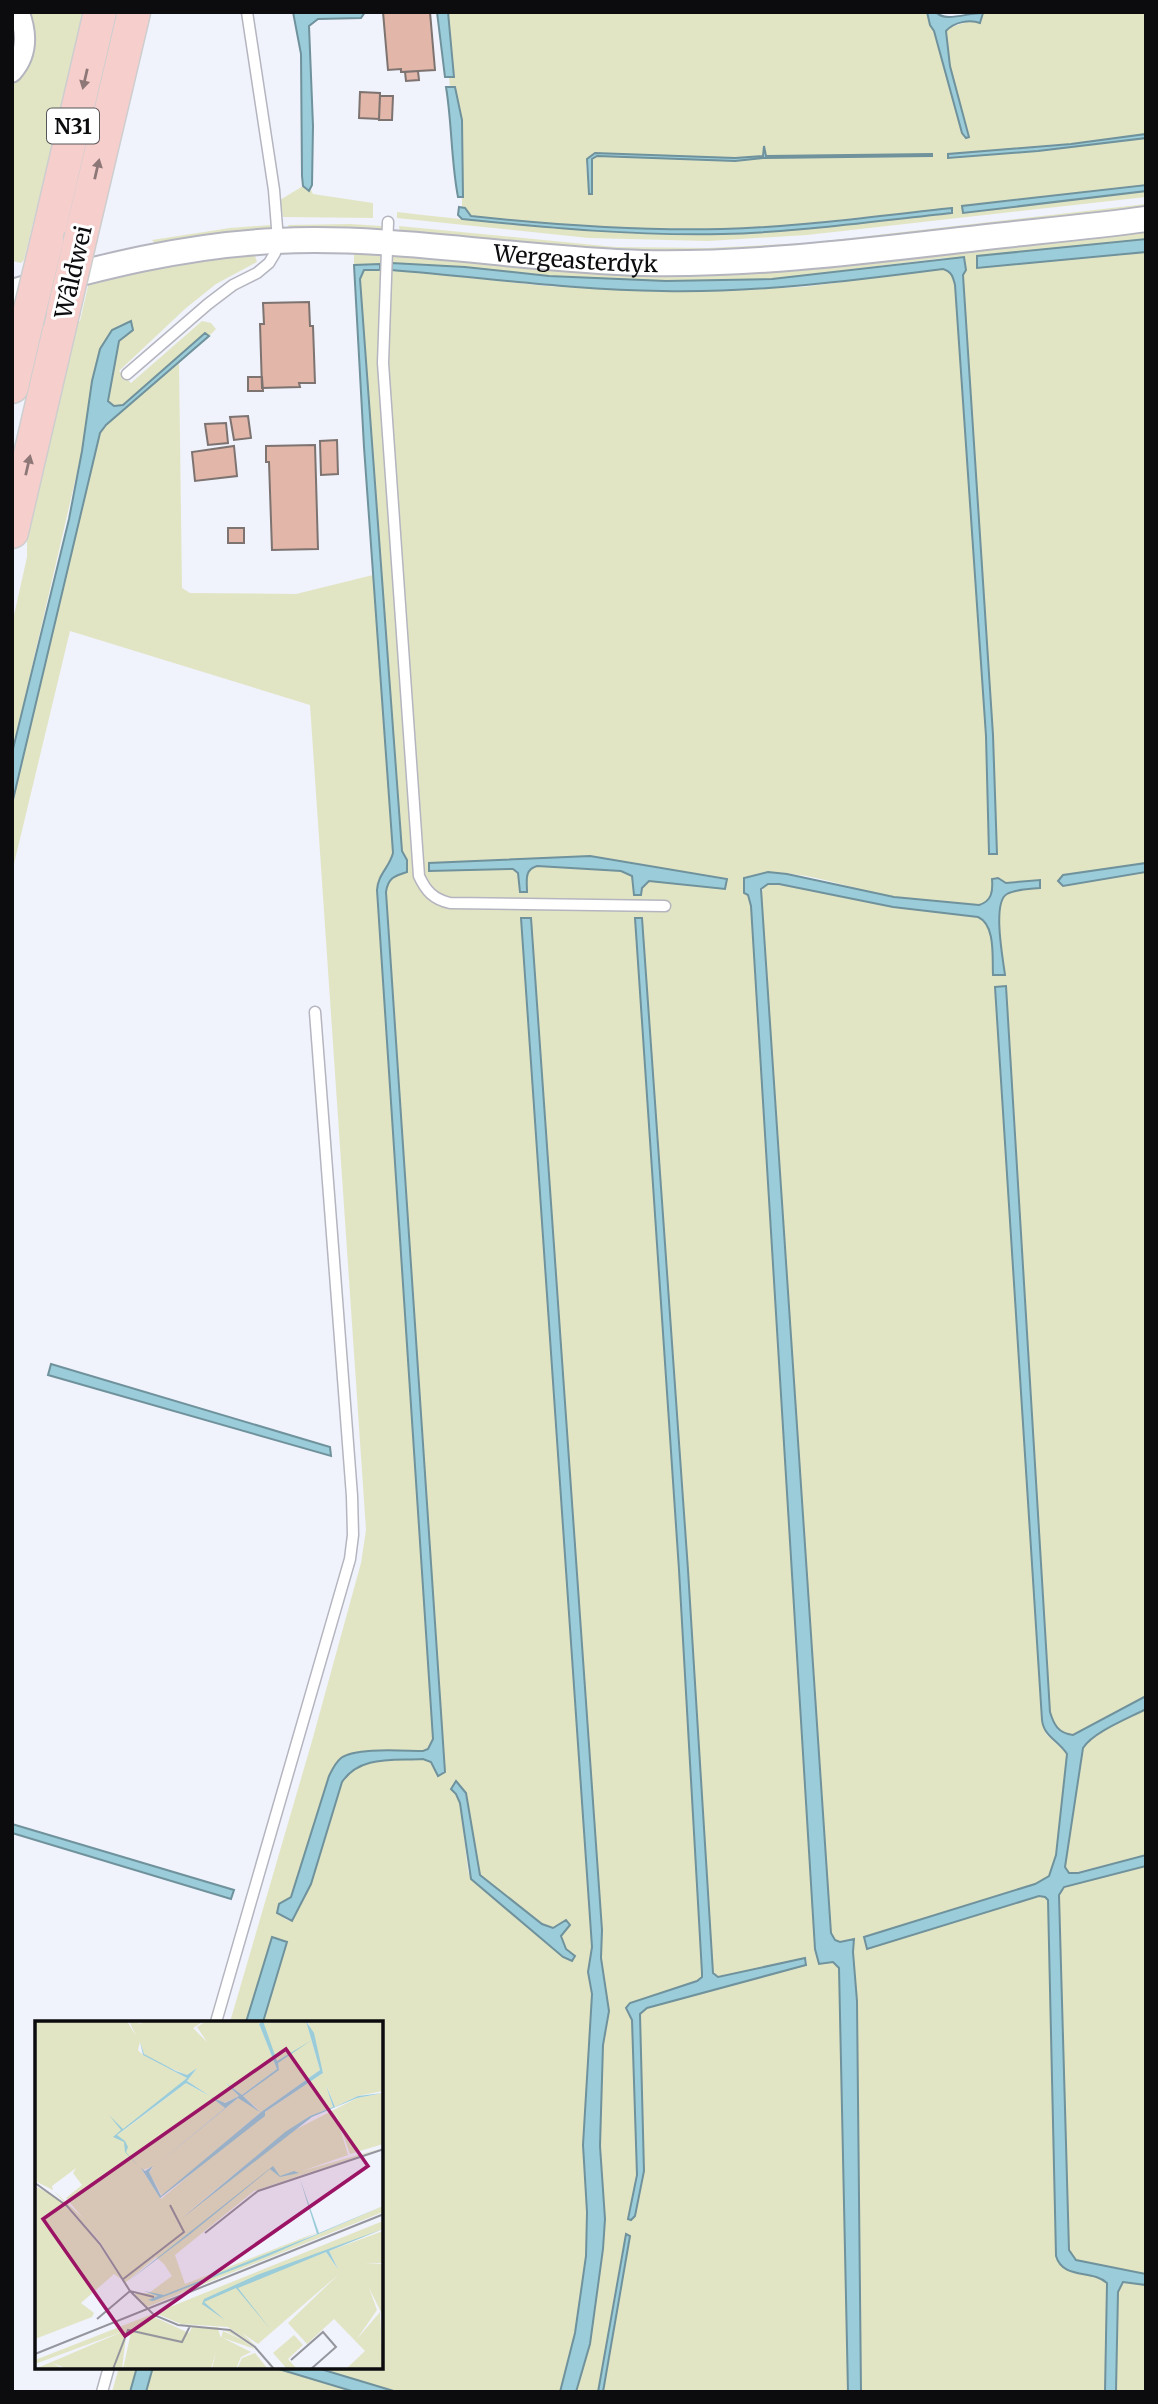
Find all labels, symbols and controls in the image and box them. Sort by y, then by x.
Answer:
one-way arrow [79,68,90,90]
road number: N31 [47,108,99,144]
one-way arrow [92,158,103,180]
street label: Wâldwei [48,223,98,322]
street label: Wergeasterdyk [491,237,658,278]
one-way arrow [22,454,33,476]
inset map [35,2021,383,2369]

